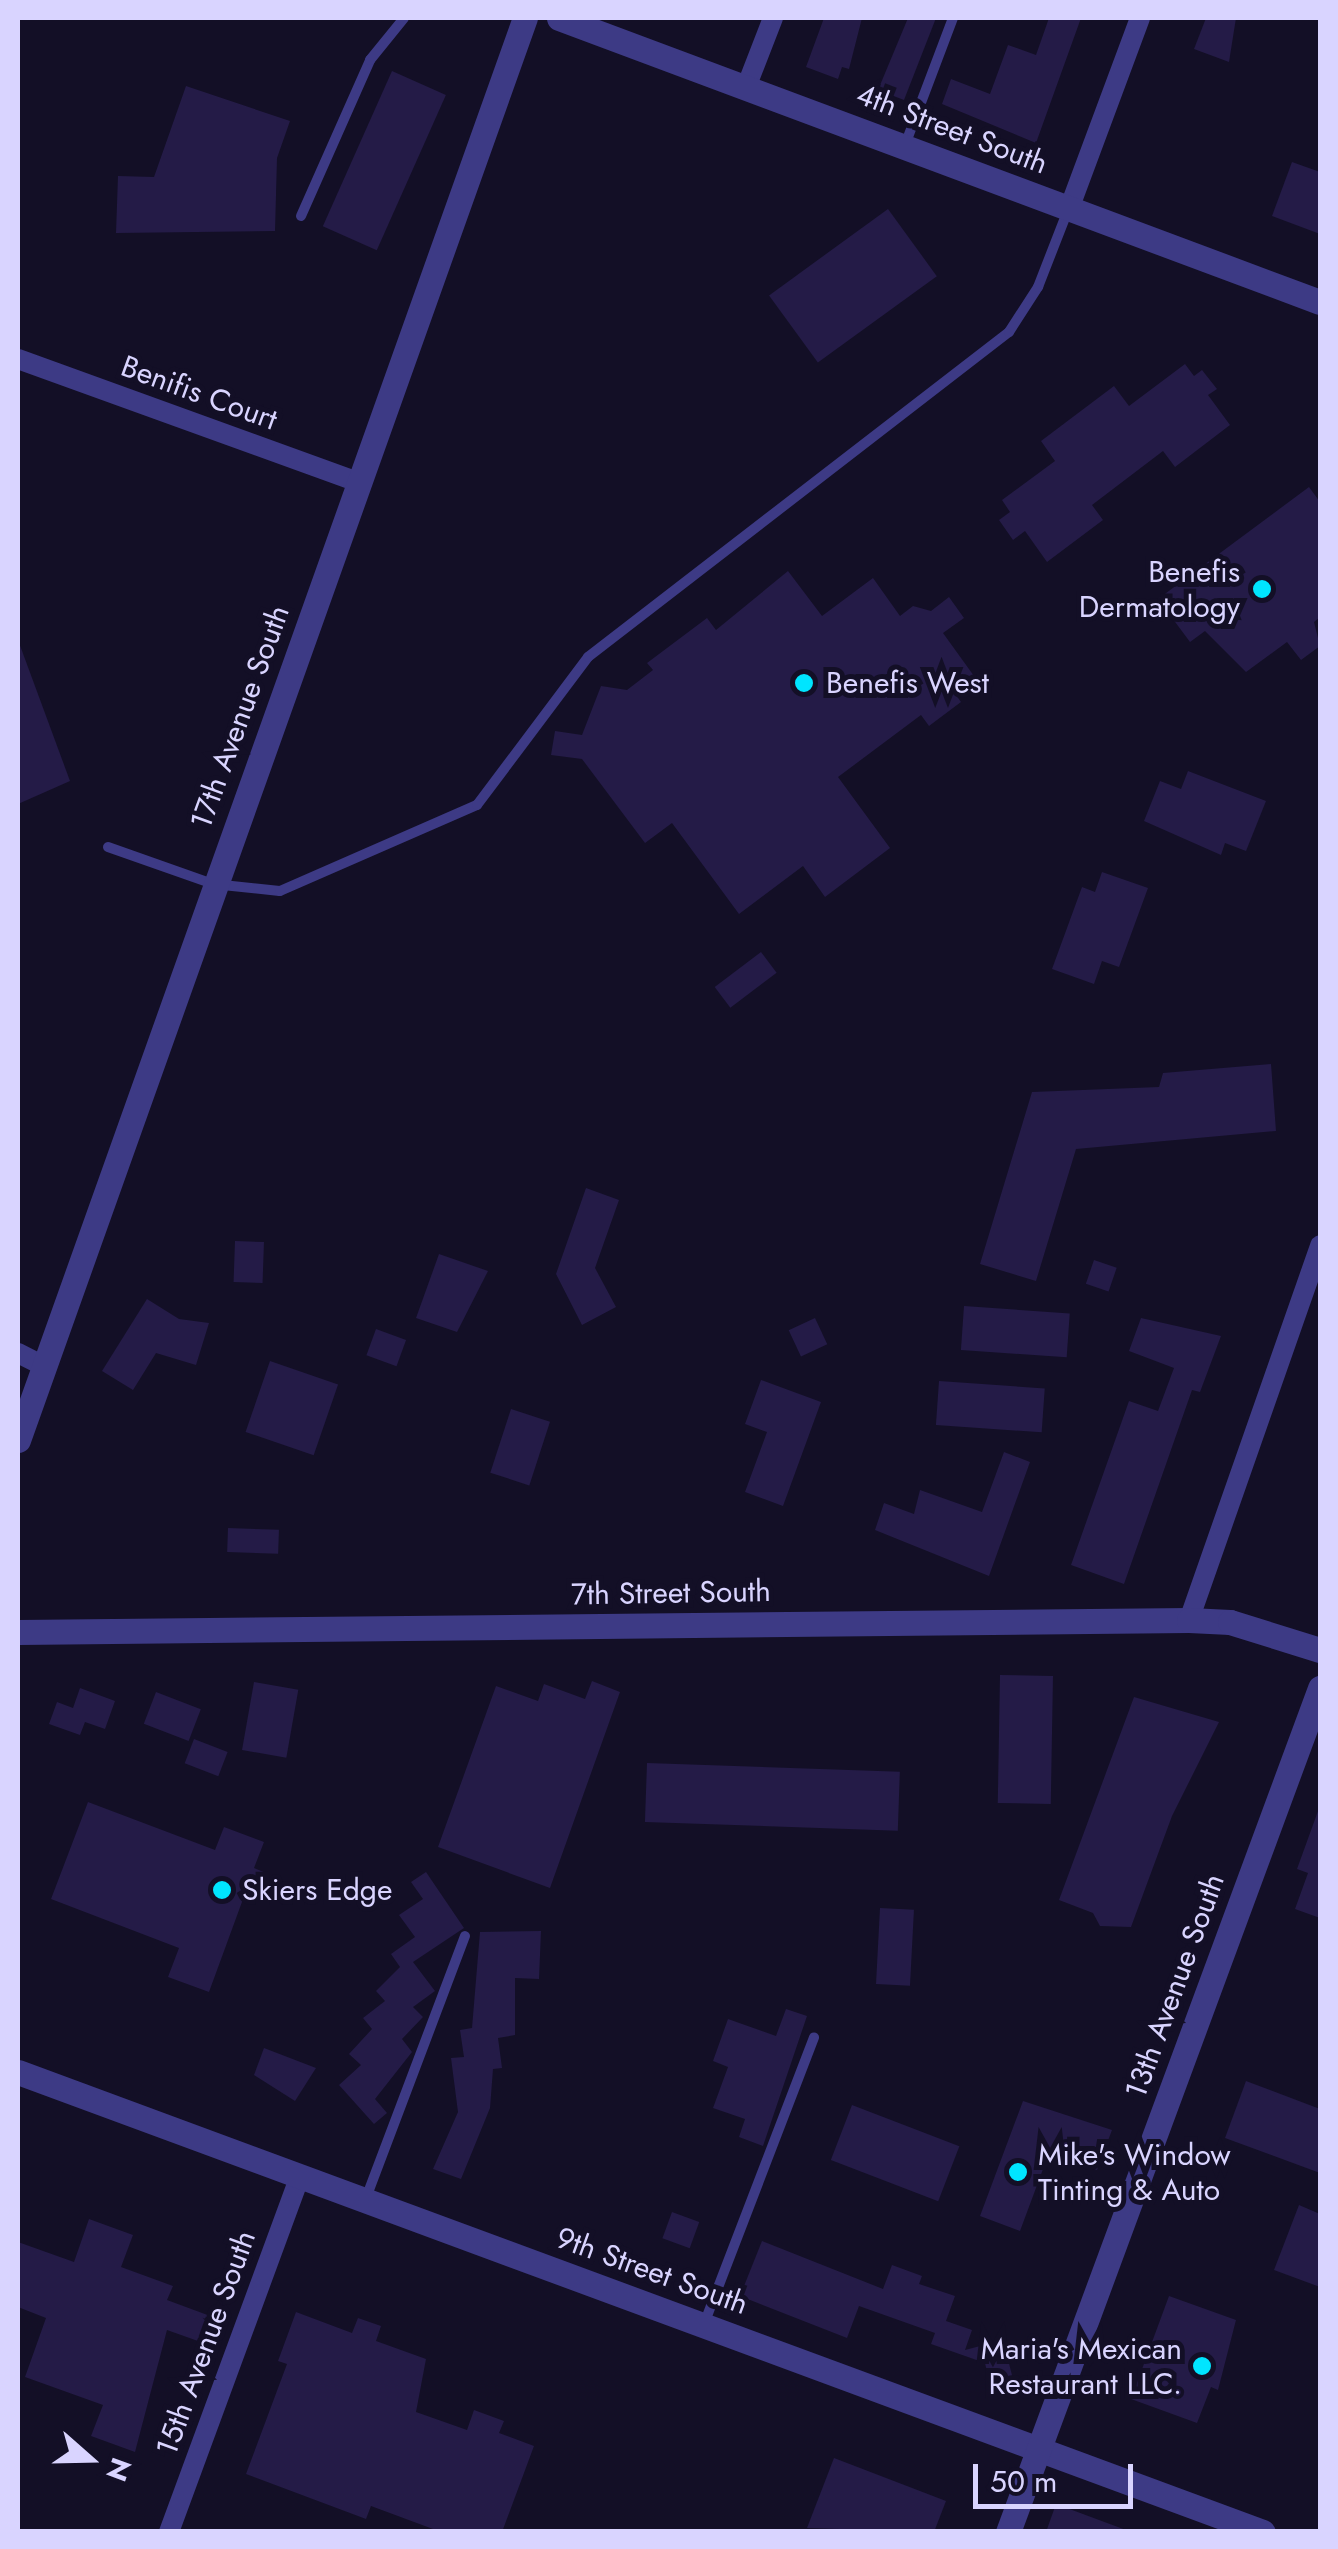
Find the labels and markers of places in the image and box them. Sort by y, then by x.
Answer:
place label: Benefis Dermatology [1079,554,1240,624]
marker: Benefis Dermatology [1249,576,1275,602]
place label: Benefis West [826,665,989,701]
marker: Benefis West [791,670,817,696]
place label: Skiers Edge [242,1872,392,1908]
marker: Skiers Edge [211,1879,233,1901]
place label: Mike's Window Tinting & Auto [1038,2137,1231,2208]
marker: Mike's Window Tinting & Auto [1007,2161,1029,2183]
place label: Maria's Mexican Restaurant LLC. [981,2331,1182,2402]
marker: Maria's Mexican Restaurant LLC. [1191,2355,1213,2377]

